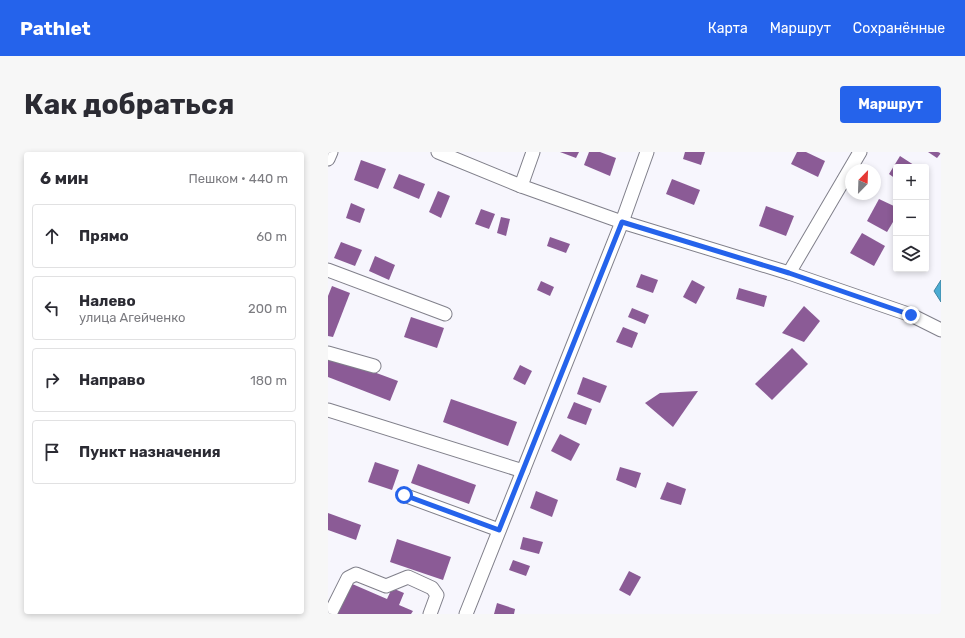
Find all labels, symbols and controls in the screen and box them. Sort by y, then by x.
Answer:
text: Pathlet [20,17,91,40]
text: Карта [708,20,748,37]
text: Маршрут [770,20,831,37]
text: Сохранённые [853,20,945,37]
button: Маршрут [840,86,941,123]
text: Как добраться [24,88,234,121]
north arrow [845,164,881,200]
map controls [893,164,929,272]
button: + [893,164,929,200]
text: 6 мин [40,168,89,188]
text: Пешком · 440 m [188,171,288,186]
button: − [893,200,929,236]
icon: ahead [41,225,63,247]
text: Прямо [79,227,129,245]
text: 60 m [256,229,287,244]
button: layers [893,236,929,272]
text: Налево [79,292,136,310]
icon: left [41,297,63,319]
text: 200 m [248,301,287,316]
route end [902,306,920,324]
text: улица Агейченко [79,310,185,325]
icon: right [41,369,63,391]
text: Направо [79,371,145,389]
text: 180 m [250,373,287,388]
icon: arrive [41,441,63,463]
text: Пункт назначения [79,443,221,461]
route start [395,486,413,504]

